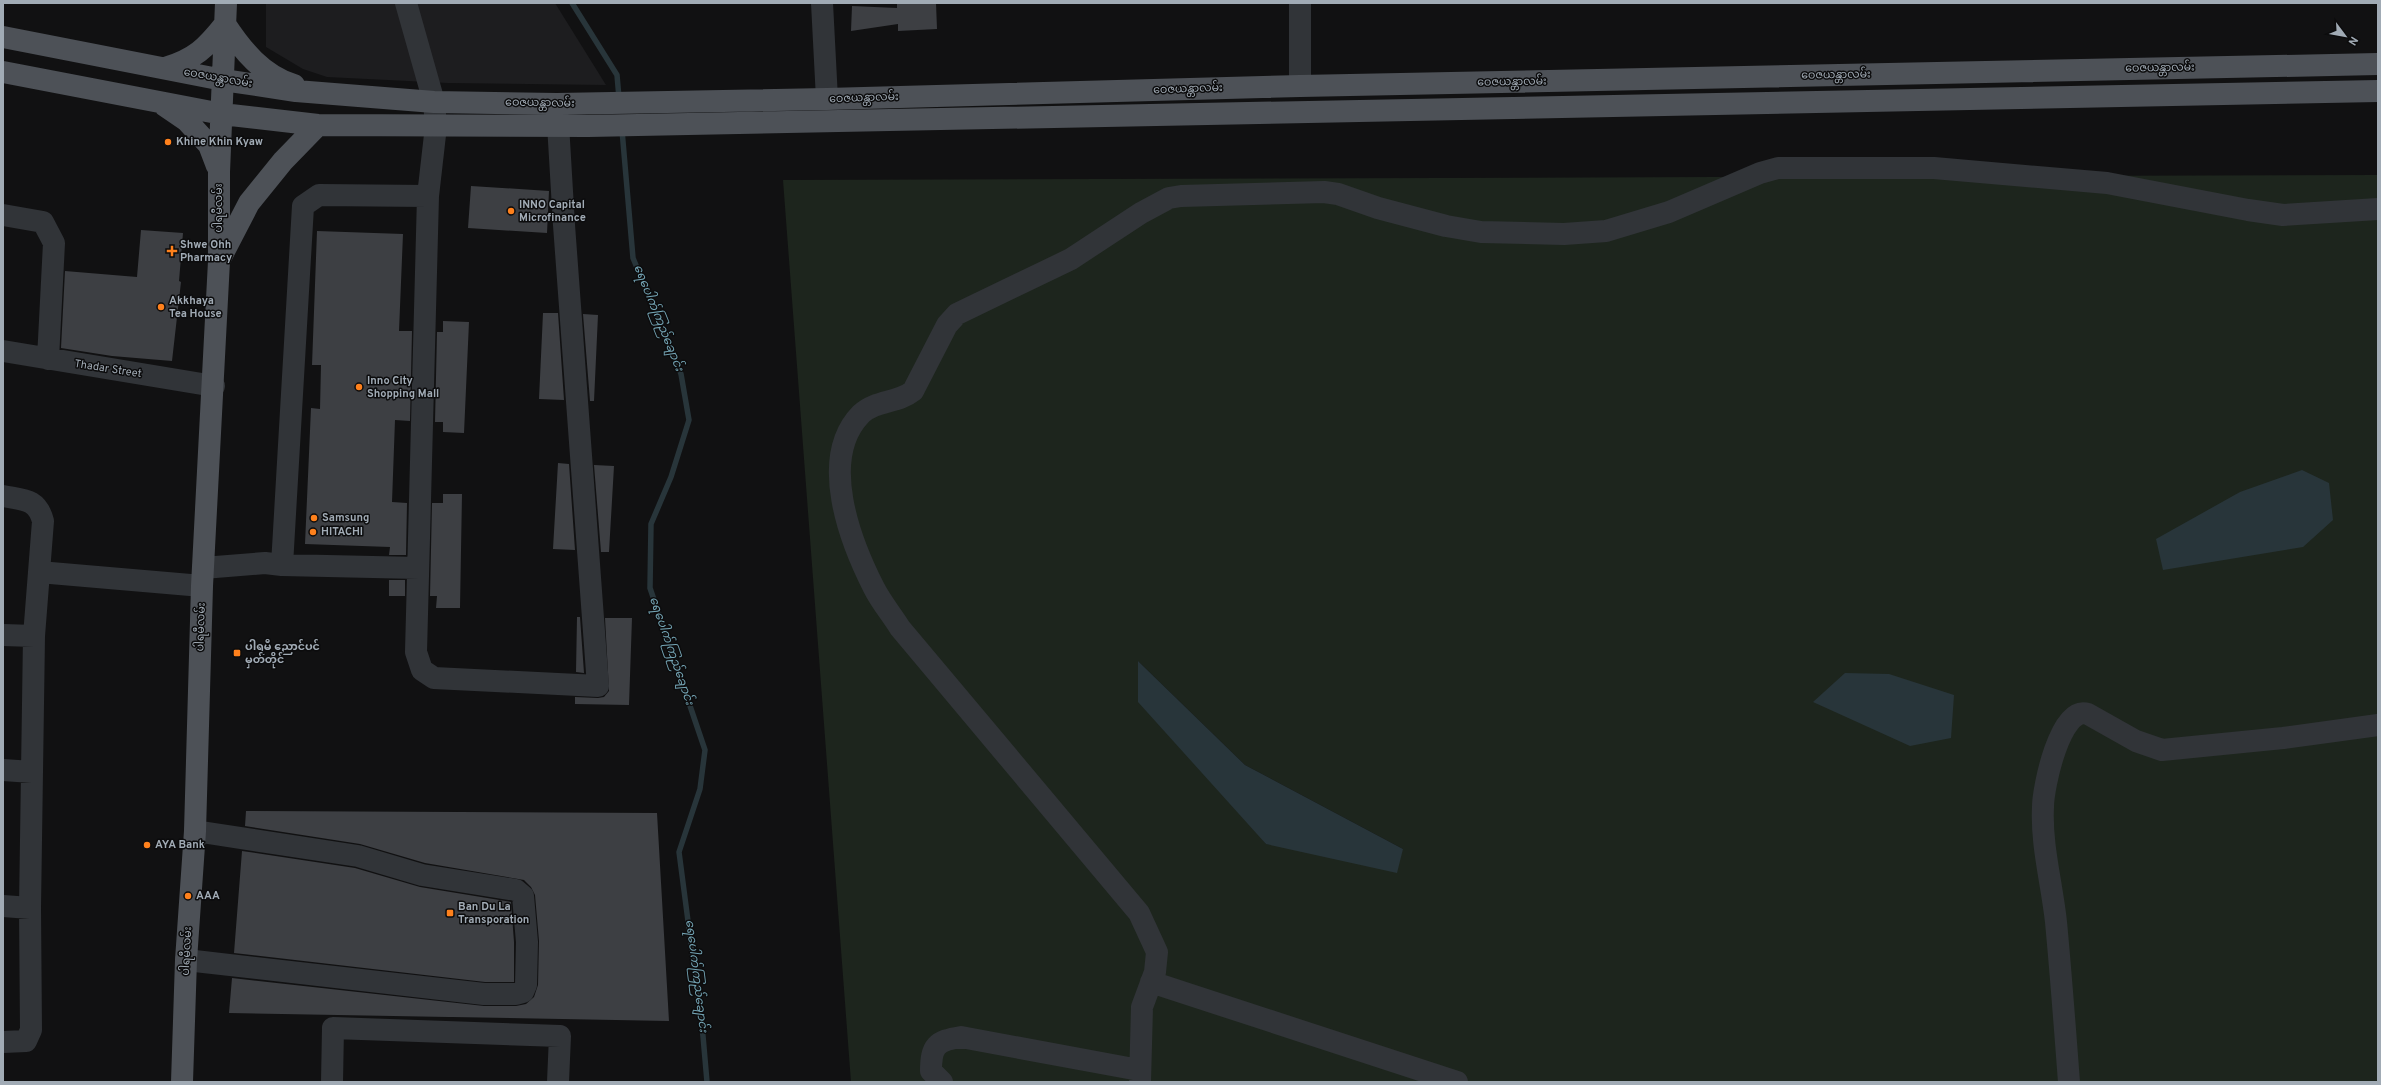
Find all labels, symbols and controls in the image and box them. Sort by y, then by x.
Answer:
north arrow [2325,16,2365,56]
text: N [2345,34,2361,48]
street label: ဝေဇယန္တာလမ်း [2125,59,2195,77]
street label: ဝေဇယန္တာလမ်း [182,64,254,92]
street label: ဝေဇယန္တာလမ်း [1801,66,1871,84]
street label: ဝေဇယန္တာလမ်း [1477,73,1547,91]
street label: ဝေဇယန္တာလမ်း [1153,80,1223,98]
street label: ဝေဇယန္တာလမ်း [829,89,899,107]
street label: ဝေဇယန္တာလမ်း [505,94,575,112]
place label: Khine Khin Kyaw [176,135,263,149]
marker: Khine Khin Kyaw [163,137,173,147]
street label: ပါရမီလမ်း [211,183,227,233]
place label: INNO Capital Microfinance [519,198,586,225]
marker: INNO Capital Microfinance [506,206,516,216]
place label: Shwe Ohh Pharmacy [180,238,232,265]
marker: Shwe Ohh Pharmacy [167,246,177,256]
water label: ရေပေါက်ကြည်ချောင်း [628,262,689,375]
place label: Akkhaya Tea House [169,294,222,321]
marker: Akkhaya Tea House [156,302,166,312]
street label: Thadar Street [73,357,143,381]
place label: Inno City Shopping Mall [367,374,439,401]
marker: Inno City Shopping Mall [354,382,364,392]
place label: Samsung [322,511,369,525]
marker: Samsung [309,513,319,523]
place label: HITACHI [321,525,363,539]
marker: HITACHI [308,527,318,537]
water label: ရေပေါက်ကြည်ချောင်း [644,594,699,708]
street label: ပါရမီလမ်း [192,602,210,652]
place label: ပါရမီ ညောင်ပင် မှတ်တိုင် [245,639,320,669]
marker: ပါရမီ ညောင်ပင် မှတ်တိုင် [232,648,242,658]
place label: AYA Bank [155,838,205,852]
marker: AYA Bank [142,840,152,850]
place label: AAA [196,889,220,903]
marker: AAA [183,891,193,901]
place label: Ban Du La Transporation [458,900,529,927]
marker: Ban Du La Transporation [445,908,455,918]
water label: ရေပေါက်ကြည်ချောင်း [680,918,713,1034]
street label: ပါရမီလမ်း [178,926,196,976]

